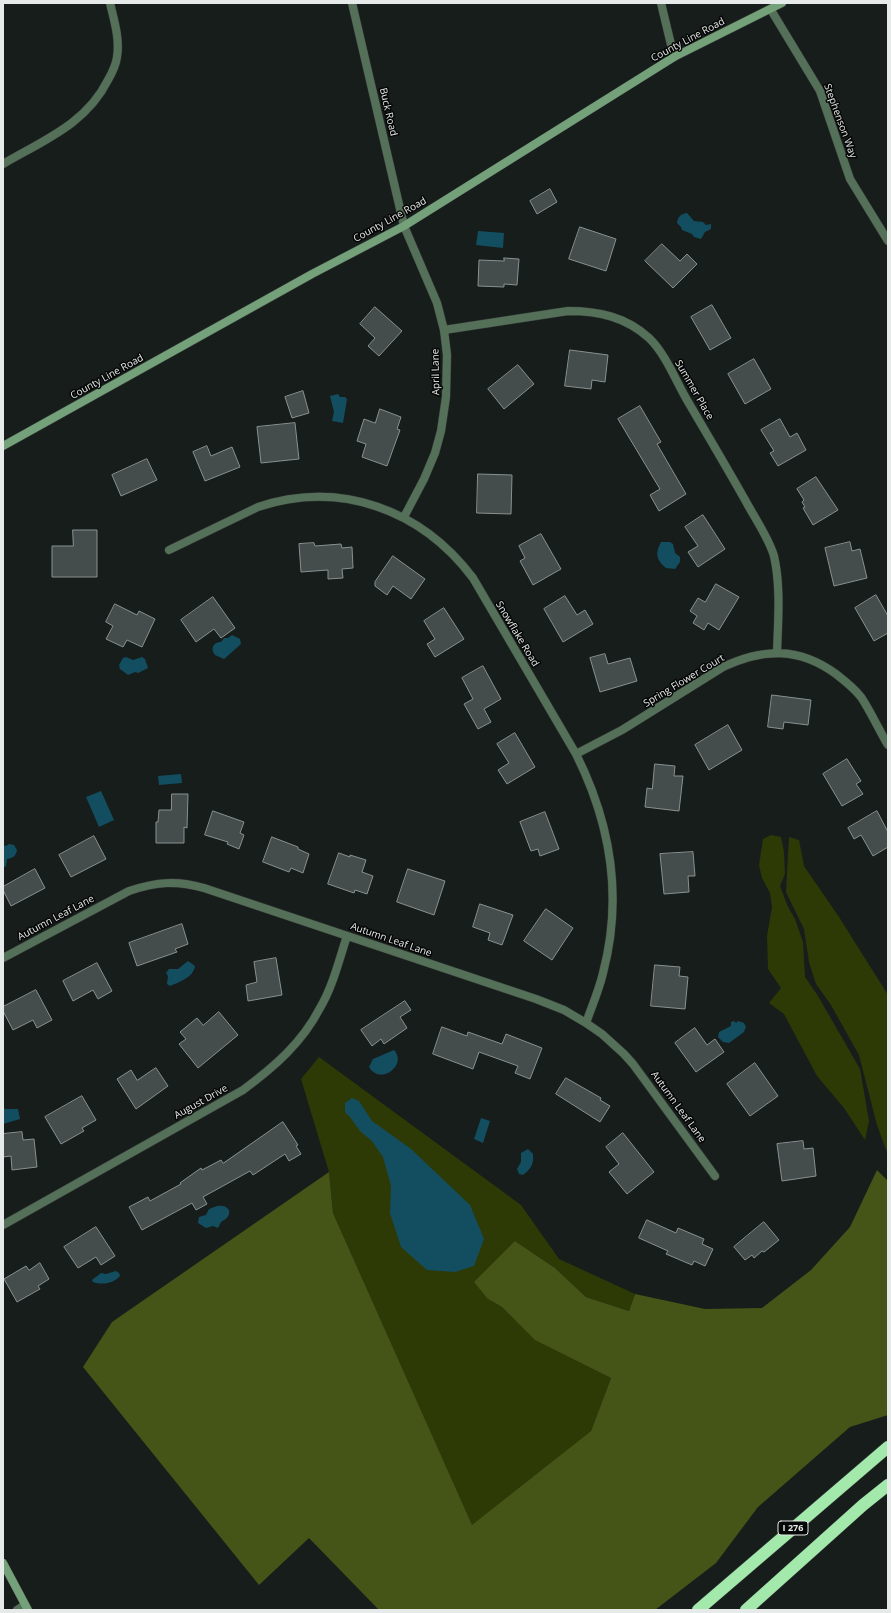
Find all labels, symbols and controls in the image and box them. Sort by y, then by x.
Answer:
street label: County Line Road [649,16,727,64]
street label: Stephenson Way [821,82,859,160]
street label: Buck Road [377,87,399,137]
street label: County Line Road [351,195,429,245]
street label: April Lane [430,349,442,395]
street label: County Line Road [68,352,146,402]
street label: Summer Place [672,358,716,422]
street label: Snowflake Road [493,599,541,669]
street label: Spring Flower Court [641,652,727,710]
street label: Autumn Leaf Lane [16,893,96,943]
street label: Autumn Leaf Lane [349,920,433,960]
street label: Autumn Leaf Lane [648,1069,708,1145]
street label: August Drive [172,1082,230,1122]
road number: I 276 [778,1521,808,1535]

